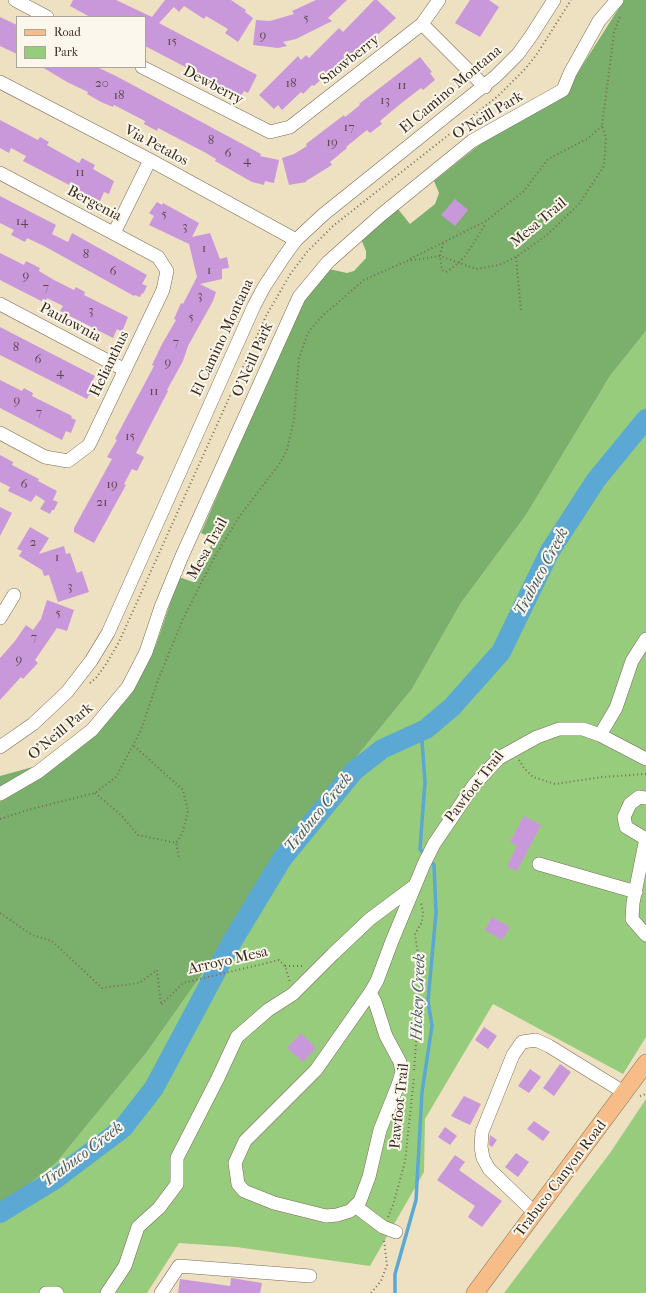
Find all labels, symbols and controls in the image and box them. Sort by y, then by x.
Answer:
house number: 5 [303,11,309,27]
legend [16,16,146,68]
text: Road [54,25,81,39]
house number: 9 [260,28,266,44]
street label: Snowberry [317,31,383,89]
house number: 15 [167,34,177,50]
street label: El Camino Montana [396,42,506,138]
text: Park [54,45,78,59]
street label: Dewberry [180,63,246,109]
house number: 20 [95,76,109,92]
house number: 18 [285,76,297,92]
house number: 11 [397,78,407,94]
house number: 18 [113,88,125,104]
street label: O'Neill Park [449,88,527,144]
house number: 13 [380,93,390,109]
house number: 17 [344,120,354,136]
street label: Via Petalos [121,122,191,170]
house number: 8 [208,133,214,149]
house number: 19 [326,135,338,151]
house number: 6 [224,146,232,162]
house number: 4 [243,153,251,169]
house number: 11 [75,165,85,181]
street label: Bergenia [64,182,124,226]
street label: Mesa Trail [507,194,571,252]
house number: 5 [161,207,167,223]
house number: 14 [16,214,28,230]
house number: 3 [182,219,188,235]
house number: 1 [202,241,206,257]
house number: 8 [83,247,89,263]
house number: 1 [207,263,211,279]
house number: 6 [109,264,117,280]
house number: 9 [23,268,29,284]
street label: El Camino Montana [188,276,258,400]
house number: 7 [43,280,49,296]
house number: 3 [197,288,203,304]
street label: Paulownia [36,299,104,347]
house number: 3 [88,303,94,319]
house number: 5 [188,310,194,326]
street label: O'Neill Park [229,320,277,400]
street label: Helianthus [86,328,134,400]
house number: 7 [173,335,179,351]
house number: 8 [13,340,19,356]
house number: 6 [34,352,42,368]
house number: 9 [165,355,171,371]
house number: 4 [56,365,64,381]
house number: 11 [149,384,159,400]
house number: 9 [14,393,20,409]
house number: 7 [36,405,42,421]
house number: 15 [125,429,135,445]
house number: 6 [20,477,28,493]
house number: 19 [106,477,118,493]
house number: 21 [96,495,108,511]
street label: Mesa Trail [184,515,232,583]
water label: Trabuco Creek [511,525,573,619]
house number: 2 [30,535,36,551]
house number: 1 [55,550,59,566]
house number: 3 [67,579,73,595]
house number: 5 [55,606,61,622]
house number: 7 [31,630,37,646]
house number: 9 [16,652,22,668]
street label: O'Neill Park [25,700,97,764]
street label: Pawfoot Trail [441,748,509,826]
water label: Trabuco Creek [281,769,357,857]
street label: Arroyo Mesa [186,943,270,979]
water label: Hickey Creek [408,953,430,1041]
street label: Pawfoot Trail [387,1062,413,1150]
street label: Trabuco Canyon Road [511,1117,611,1241]
water label: Trabuco Creek [39,1118,127,1192]

